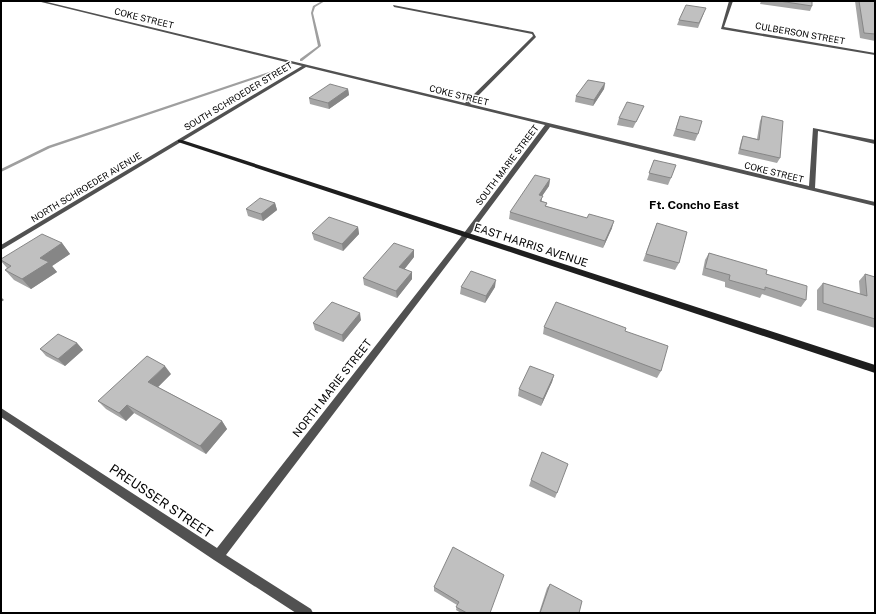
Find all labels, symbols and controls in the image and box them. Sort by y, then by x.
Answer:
street label: COKE STREET [113,5,175,31]
street label: CULBERSON STREET [754,20,846,46]
street label: SOUTH SCHROEDER STREET [182,59,295,133]
street label: COKE STREET [428,82,490,108]
street label: SOUTH MARIE STREET [473,122,541,207]
street label: NORTH SCHROEDER AVENUE [29,149,144,224]
street label: COKE STREET [743,159,805,185]
district label: Ft. Concho East [649,198,739,212]
street label: EAST HARRIS AVENUE [473,221,589,269]
street label: NORTH MARIE STREET [290,336,374,439]
street label: PREUSSER STREET [107,461,216,541]

